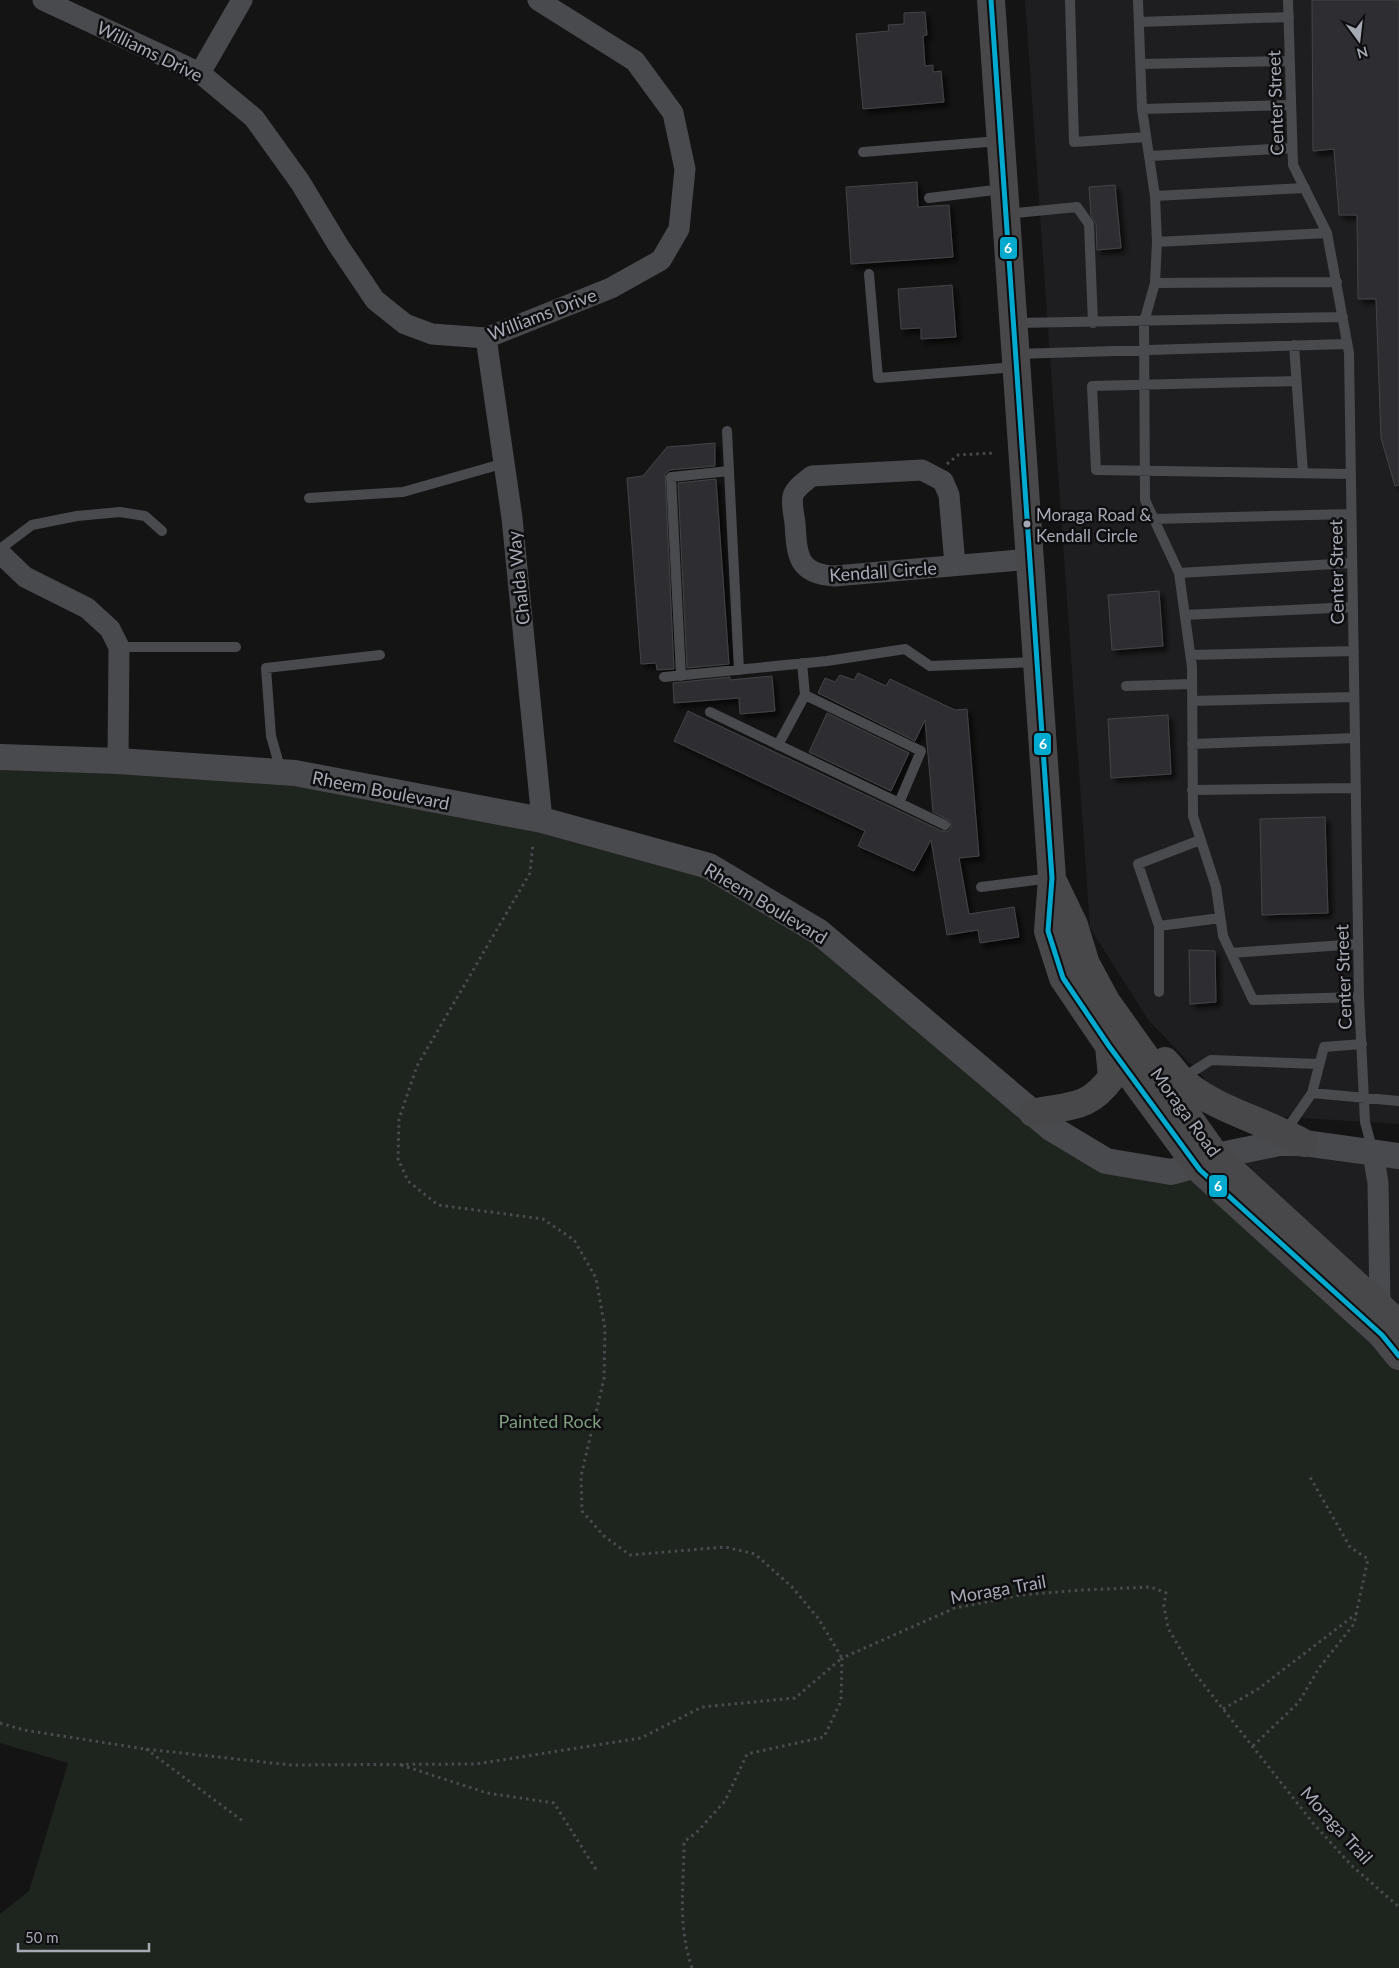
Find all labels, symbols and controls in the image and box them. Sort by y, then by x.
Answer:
north arrow [1334,15,1384,65]
street label: Williams Drive [94,16,206,86]
text: N [1355,43,1370,63]
street label: Center Street [1262,49,1288,156]
line badge: 6 [999,236,1018,260]
text: 6 [1004,239,1012,256]
street label: Williams Drive [484,283,600,345]
place label: Moraga Road & Kendall Circle [1036,504,1151,546]
marker: Moraga Road & Kendall Circle [1022,519,1032,529]
street label: Center Street [1324,519,1348,625]
street label: Chalda Way [502,529,534,626]
street label: Kendall Circle [828,556,938,586]
line badge: 6 [1033,732,1052,756]
text: 6 [1039,735,1047,752]
street label: Rheem Boulevard [311,766,451,814]
street label: Rheem Boulevard [701,858,831,948]
street label: Center Street [1330,923,1356,1030]
street label: Moraga Road [1146,1063,1226,1161]
line badge: 6 [1208,1174,1228,1198]
text: 6 [1214,1177,1222,1194]
park label: Painted Rock [499,1410,602,1432]
street label: Moraga Trail [948,1570,1048,1608]
street label: Moraga Trail [1296,1782,1378,1868]
scale bar [18,1920,149,1952]
text: 50 m [25,1928,59,1946]

